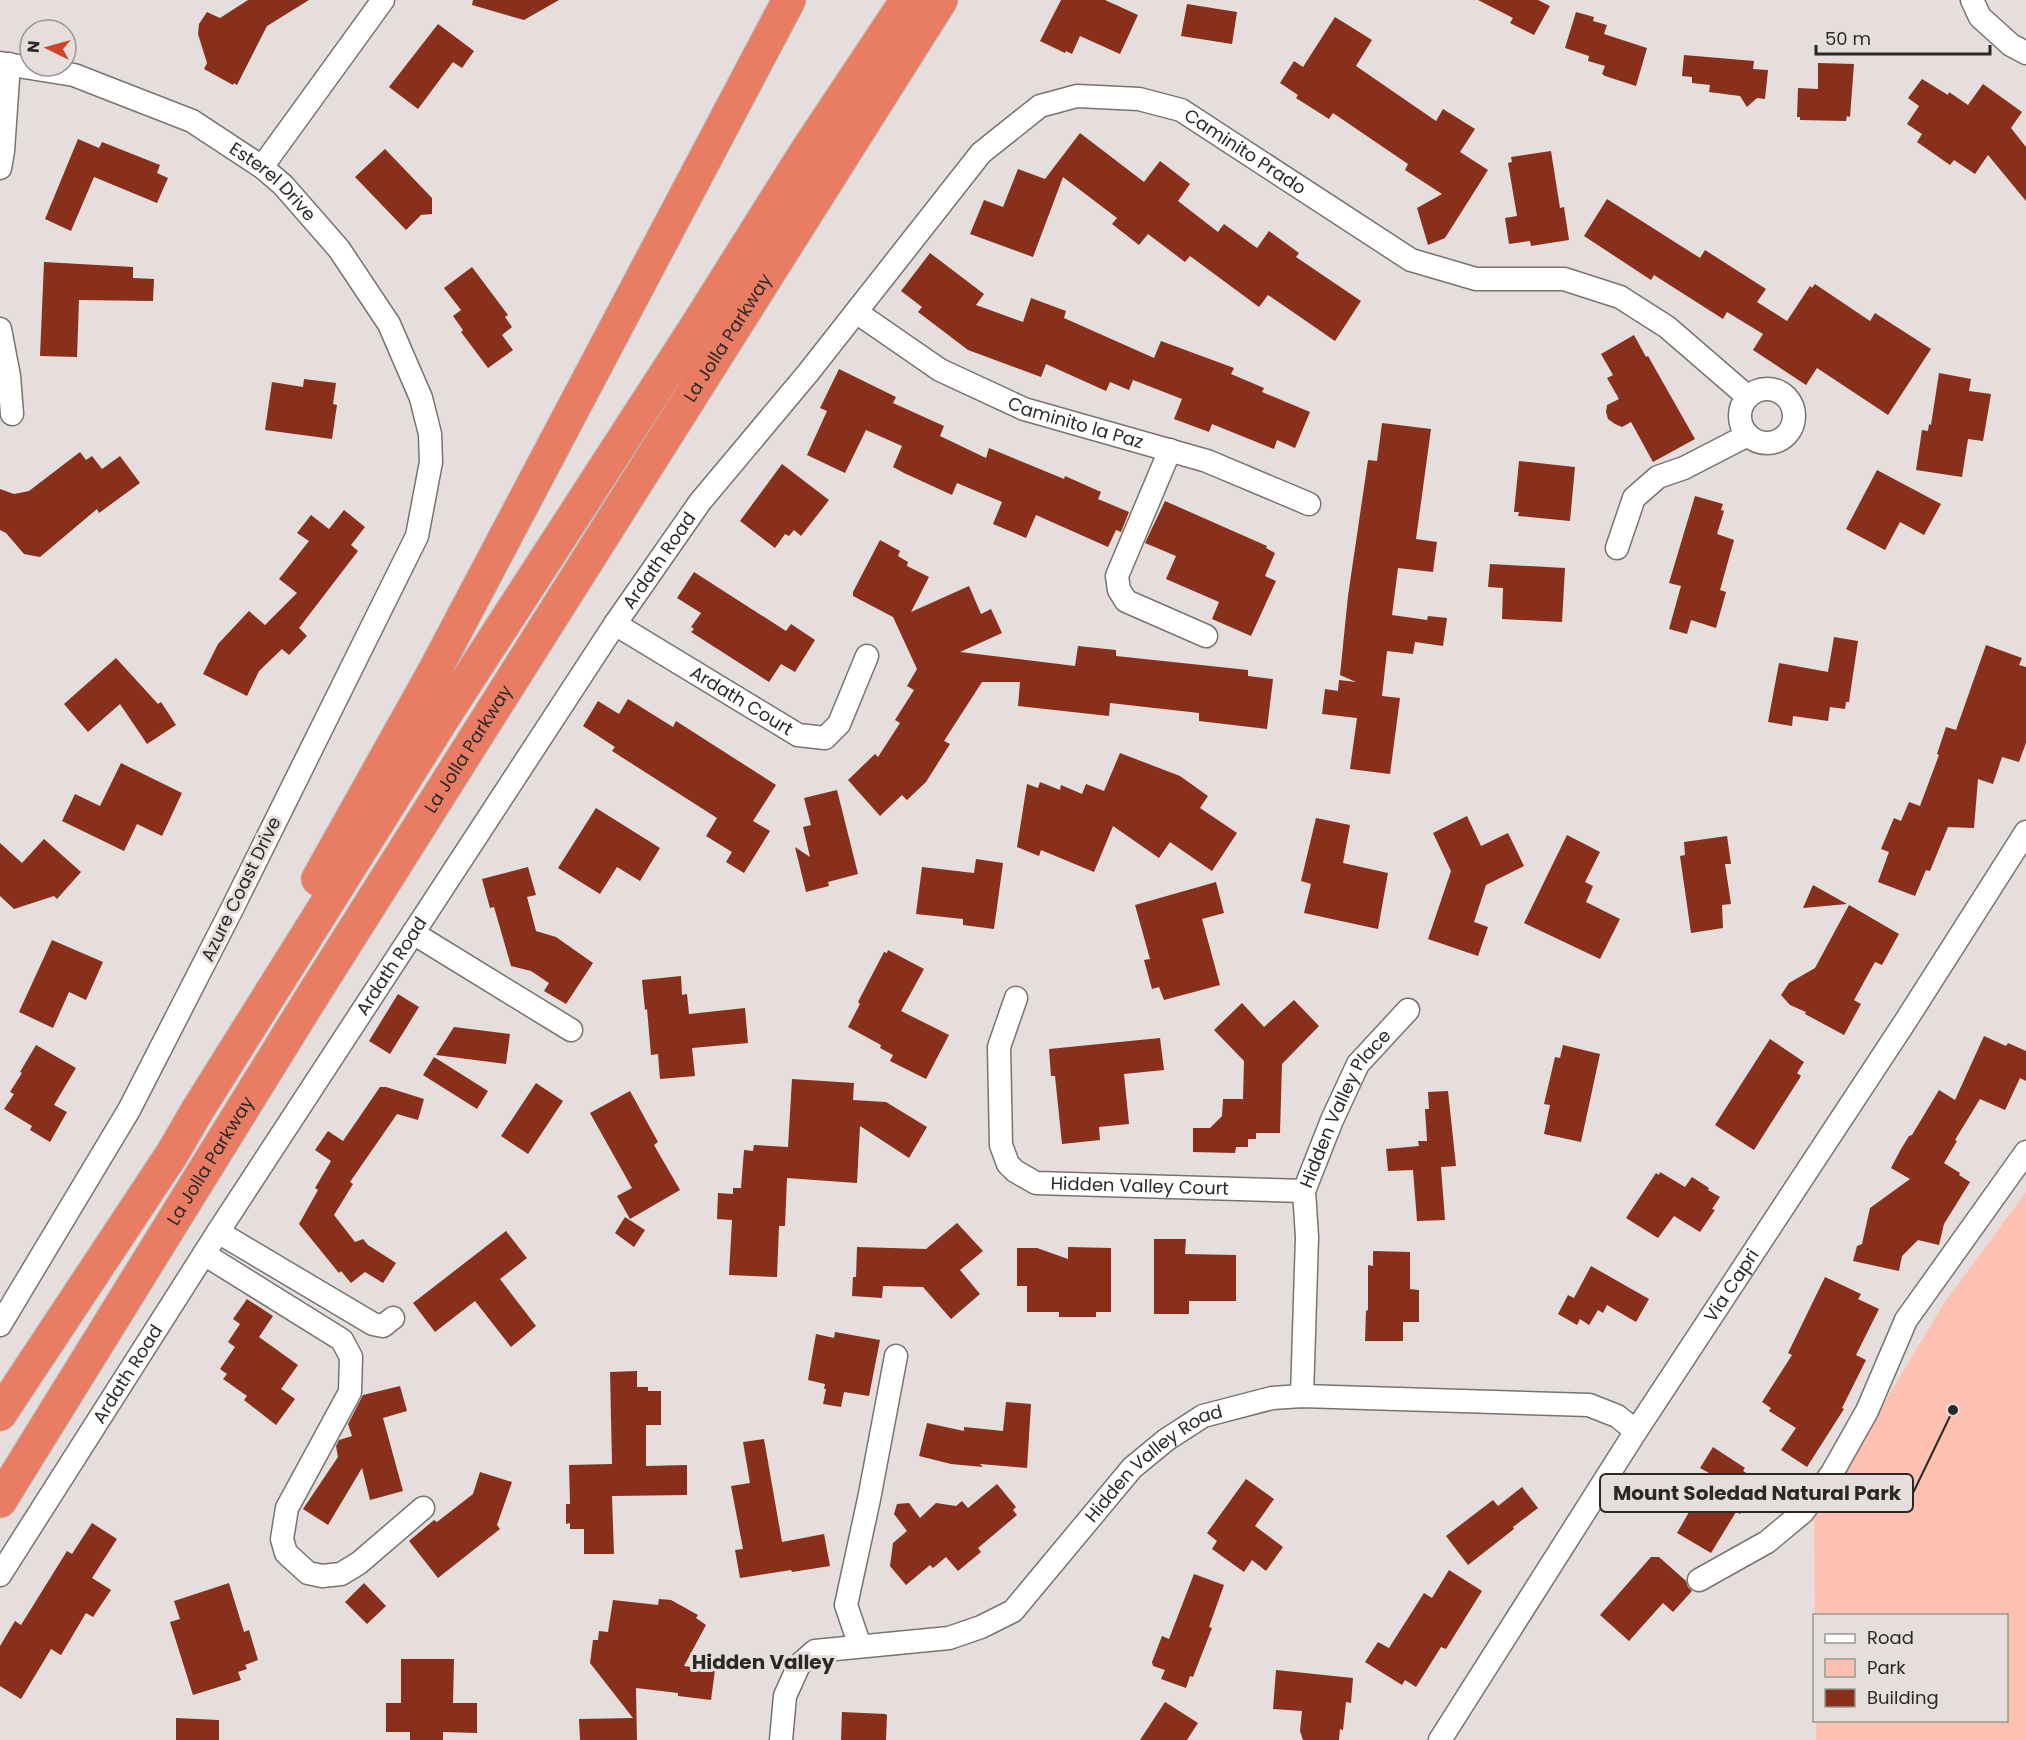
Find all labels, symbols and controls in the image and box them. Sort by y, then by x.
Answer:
north arrow [18,18,78,78]
scale bar [1816,18,1990,56]
text: 50 m [1825,26,1871,51]
text: N [22,40,46,54]
street label: Caminito Prado [1179,102,1311,200]
street label: Esterel Drive [225,136,322,226]
street label: La Jolla Parkway [677,269,777,407]
street label: Caminito la Paz [1004,390,1146,454]
street label: Ardath Road [616,507,701,614]
street label: Ardath Court [686,659,798,741]
street label: La Jolla Parkway [418,680,518,818]
street label: Azure Coast Drive [195,812,286,965]
street label: Ardath Road [350,912,433,1020]
street label: Hidden Valley Place [1293,1023,1396,1192]
street label: La Jolla Parkway [161,1091,259,1230]
street label: Hidden Valley Court [1050,1170,1229,1201]
street label: Via Capri [1698,1244,1764,1327]
street label: Ardath Road [86,1320,168,1428]
street label: Hidden Valley Road [1079,1398,1225,1527]
callout: Mount Soledad Natural Park [1600,1474,1913,1512]
text: Mount Soledad Natural Park [1613,1479,1902,1507]
legend [1813,1614,2008,1722]
text: Road [1867,1625,1914,1650]
district label: Hidden Valley [692,1648,835,1676]
text: Park [1867,1655,1906,1680]
text: Building [1867,1685,1939,1710]

